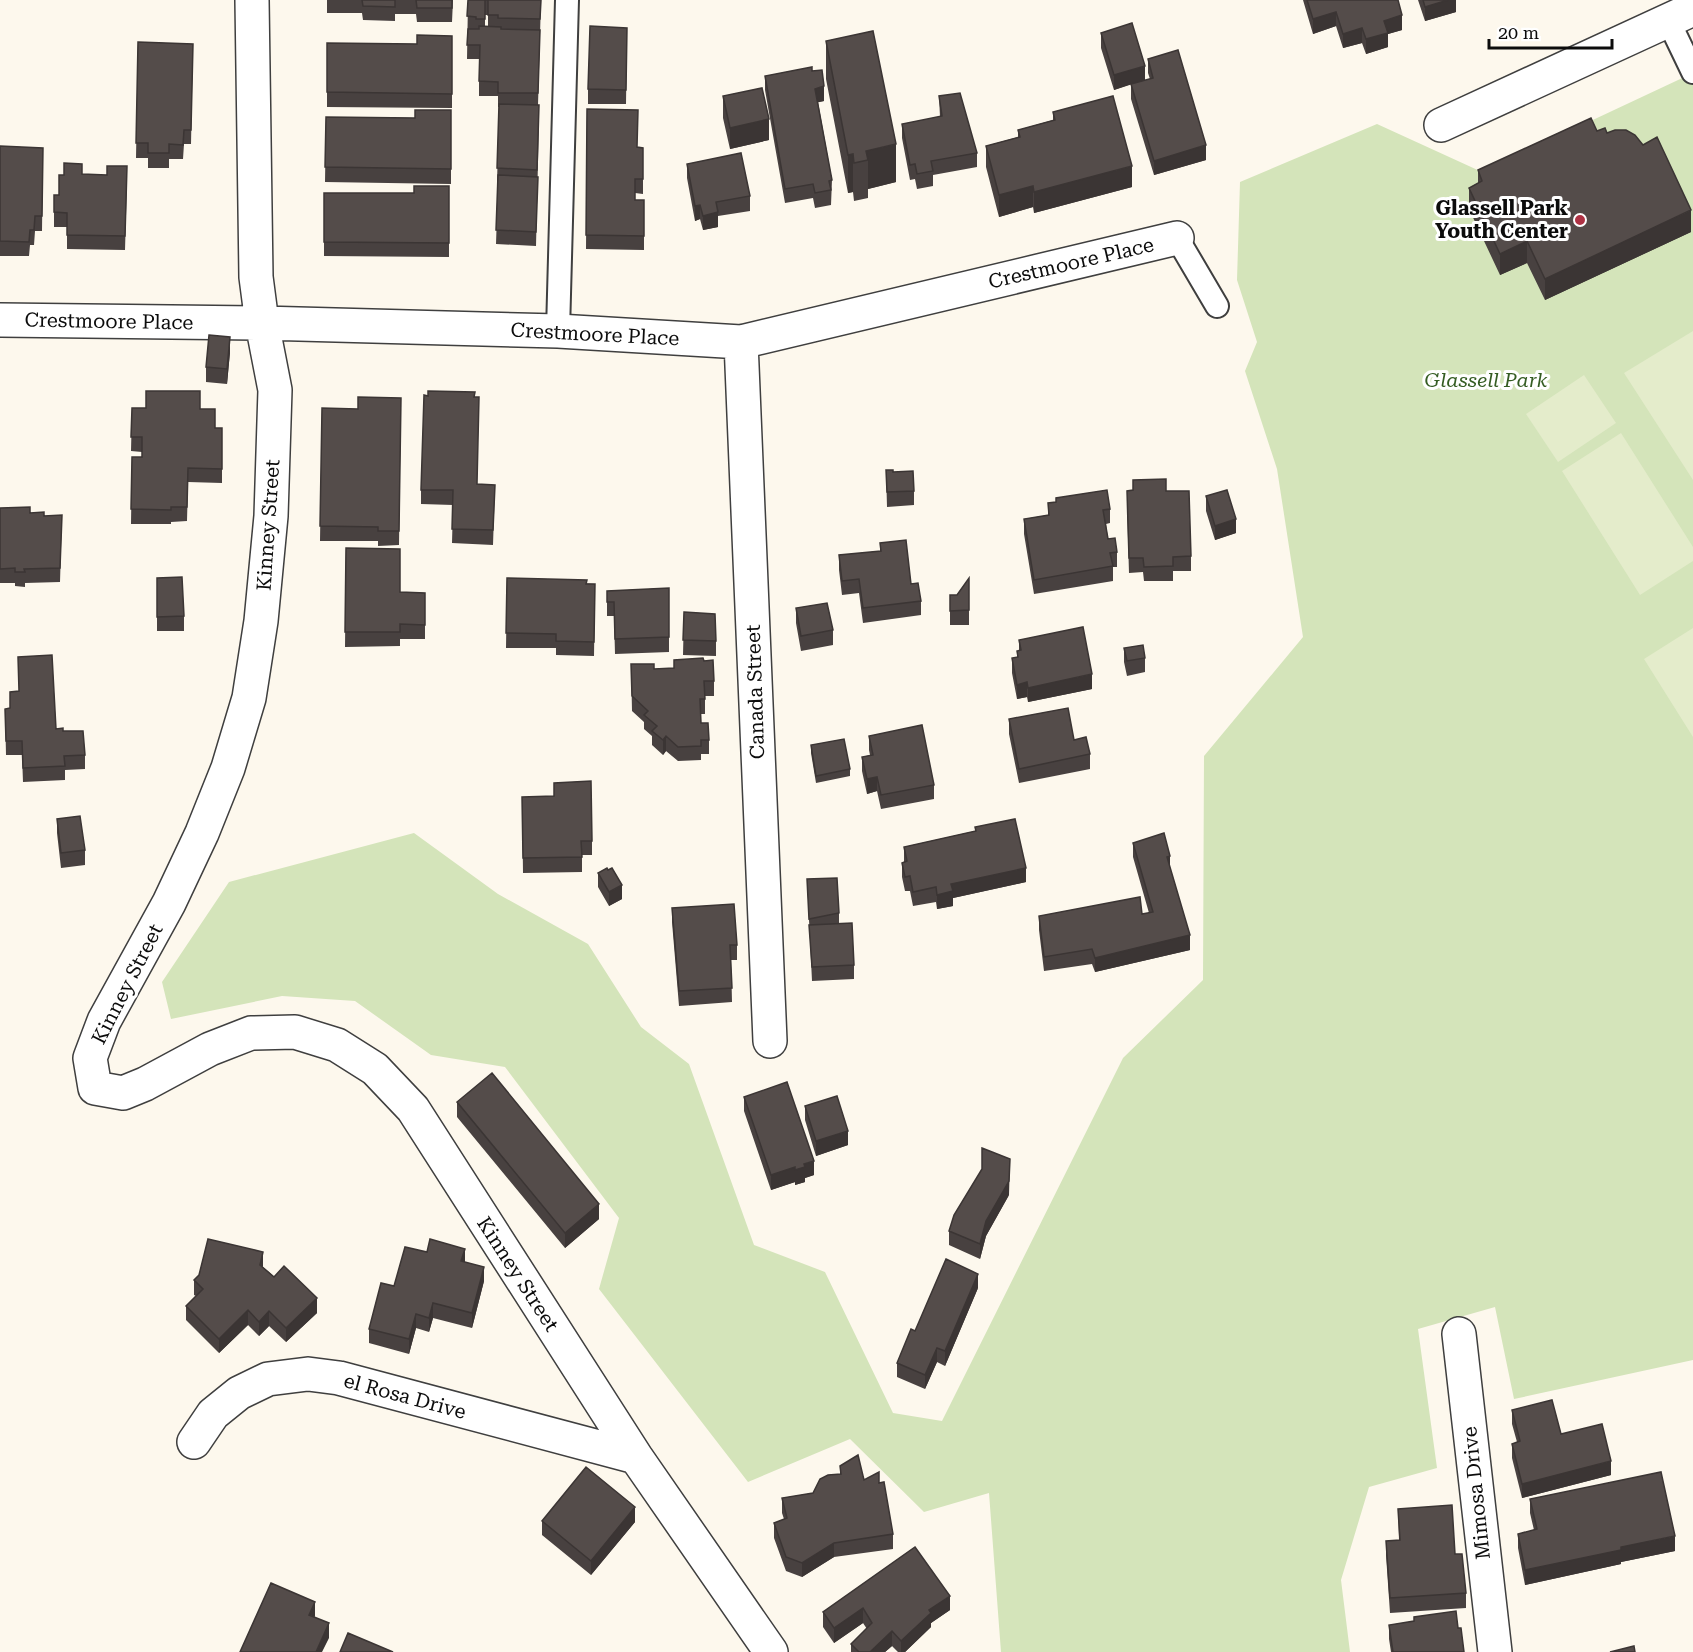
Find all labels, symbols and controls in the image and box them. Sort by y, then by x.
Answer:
scale bar [1489,12,1612,50]
text: 20 m [1498,22,1539,43]
place label: Glassell Park Youth Center [1435,196,1568,243]
marker: Glassell Park Youth Center [1573,213,1587,227]
street label: Crestmoore Place [986,232,1156,294]
street label: Crestmoore Place [24,308,194,334]
street label: Crestmoore Place [510,318,680,350]
park label: Glassell Park [1425,368,1548,392]
street label: Kinney Street [251,458,285,592]
street label: Canada Street [741,624,769,760]
street label: Kinney Street [86,919,168,1048]
street label: Kinney Street [472,1212,564,1336]
street label: el Rosa Drive [341,1368,469,1424]
street label: Mimosa Drive [1457,1425,1495,1561]

